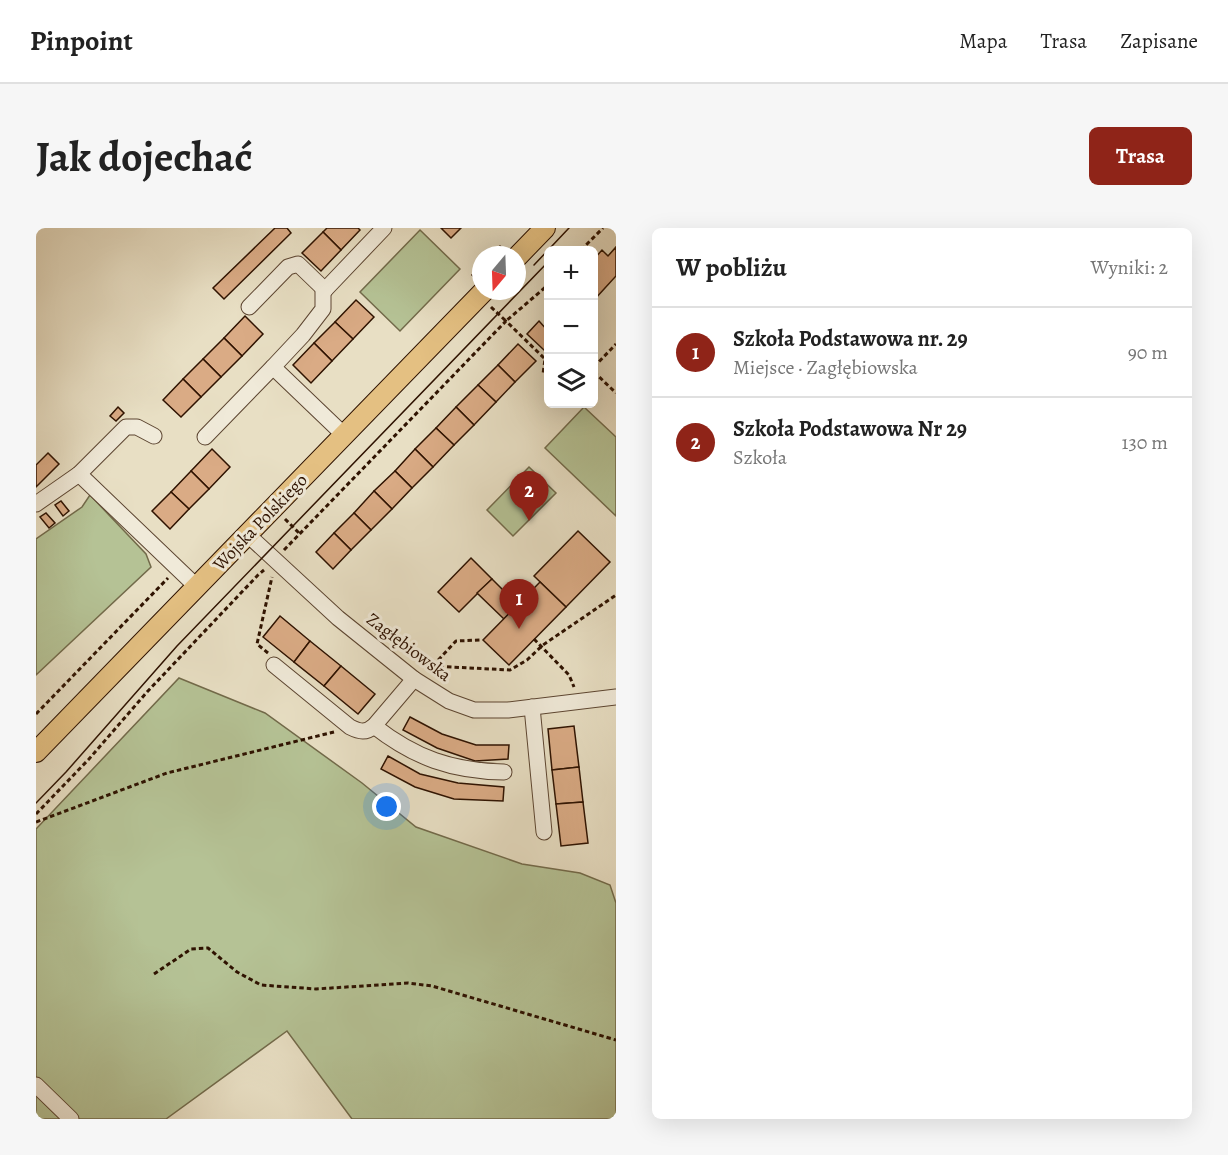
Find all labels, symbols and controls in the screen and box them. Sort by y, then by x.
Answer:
text: Pinpoint [30,22,133,60]
text: Mapa [959,27,1007,55]
text: Trasa [1040,27,1087,55]
text: Zapisane [1120,27,1198,55]
button: Trasa [1089,127,1192,185]
text: Jak dojechać [36,128,253,185]
north arrow [472,246,526,300]
map controls [544,246,598,408]
button: + [544,246,598,300]
text: W pobliżu [676,250,787,285]
text: Wyniki: 2 [1091,254,1168,281]
button: − [544,300,598,354]
text: Szkoła Podstawowa nr. 29 [733,324,968,354]
text: 1 [692,339,699,366]
text: 90 m [1128,339,1168,366]
button: layers [544,354,598,408]
text: Miejsce · Zagłębiowska [733,354,918,381]
text: Szkoła Podstawowa Nr 29 [733,414,967,444]
text: 2 [691,429,700,456]
text: 130 m [1122,429,1168,456]
text: Szkoła [733,444,787,471]
street label: Wojska Polskiego [207,468,313,576]
pin: 2 [510,472,548,521]
pin: 1 [500,580,538,629]
street label: Zagłębiowska [362,607,457,687]
your location [372,792,401,821]

